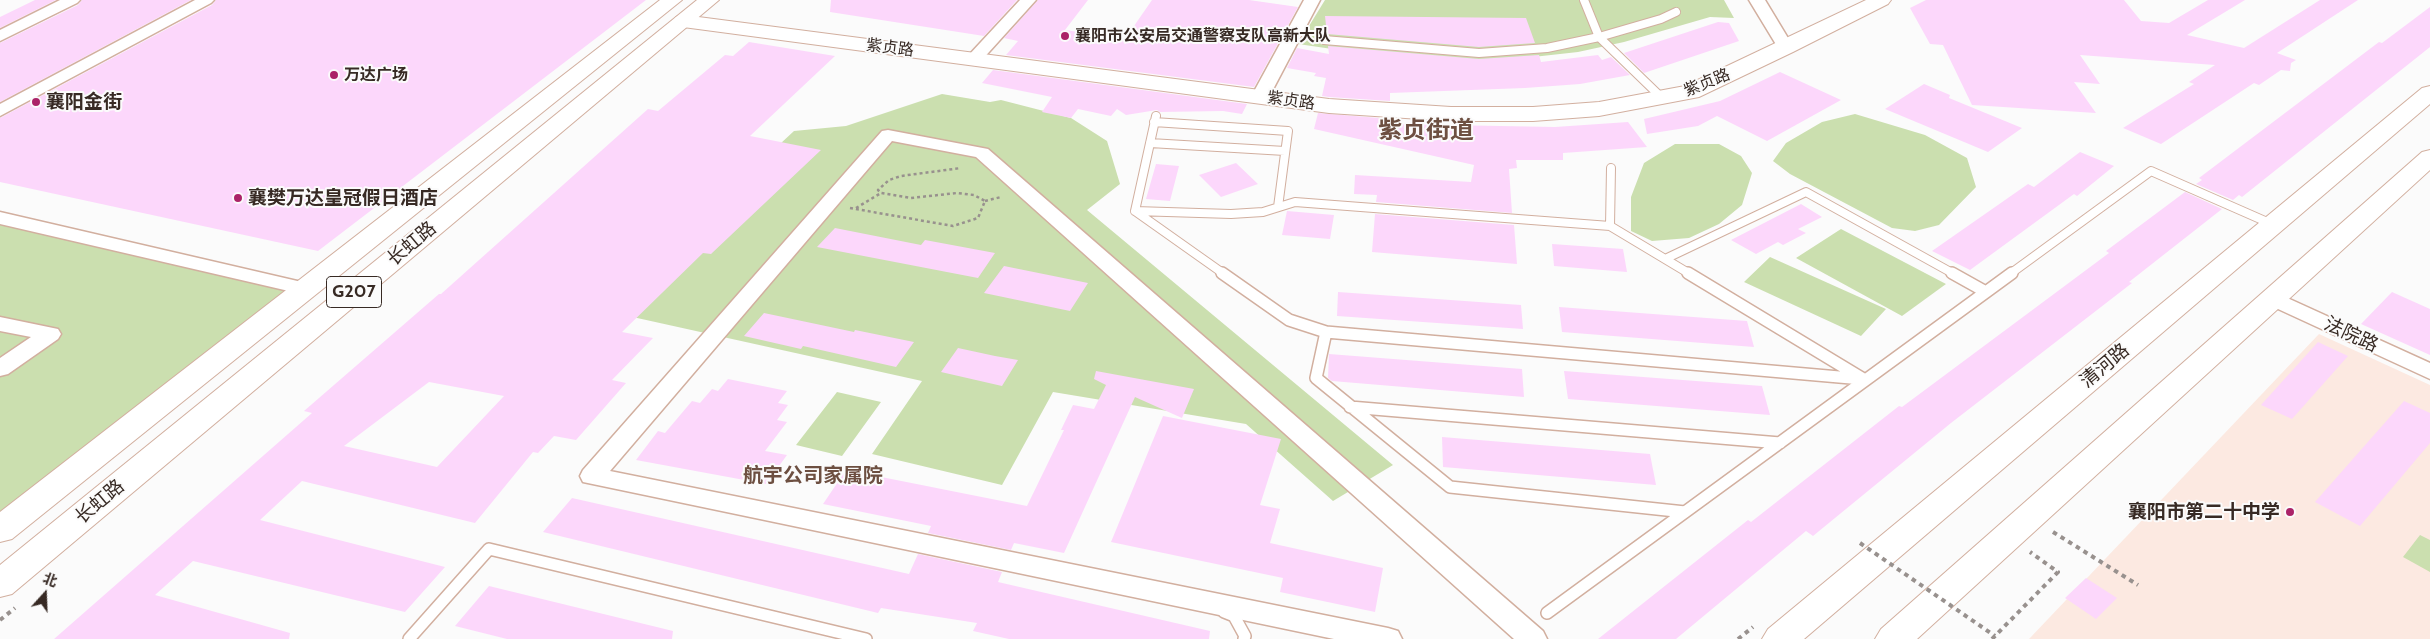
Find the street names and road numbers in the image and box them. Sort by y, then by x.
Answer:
street label: 紫贞路 [865,36,915,60]
street label: 紫贞路 [1681,65,1733,101]
street label: 紫贞路 [1266,88,1316,114]
street label: 长虹路 [383,217,441,271]
road number: G207 [326,276,382,308]
street label: 法院路 [2320,313,2382,357]
street label: 清河路 [2076,339,2134,393]
street label: 长虹路 [71,475,129,529]

